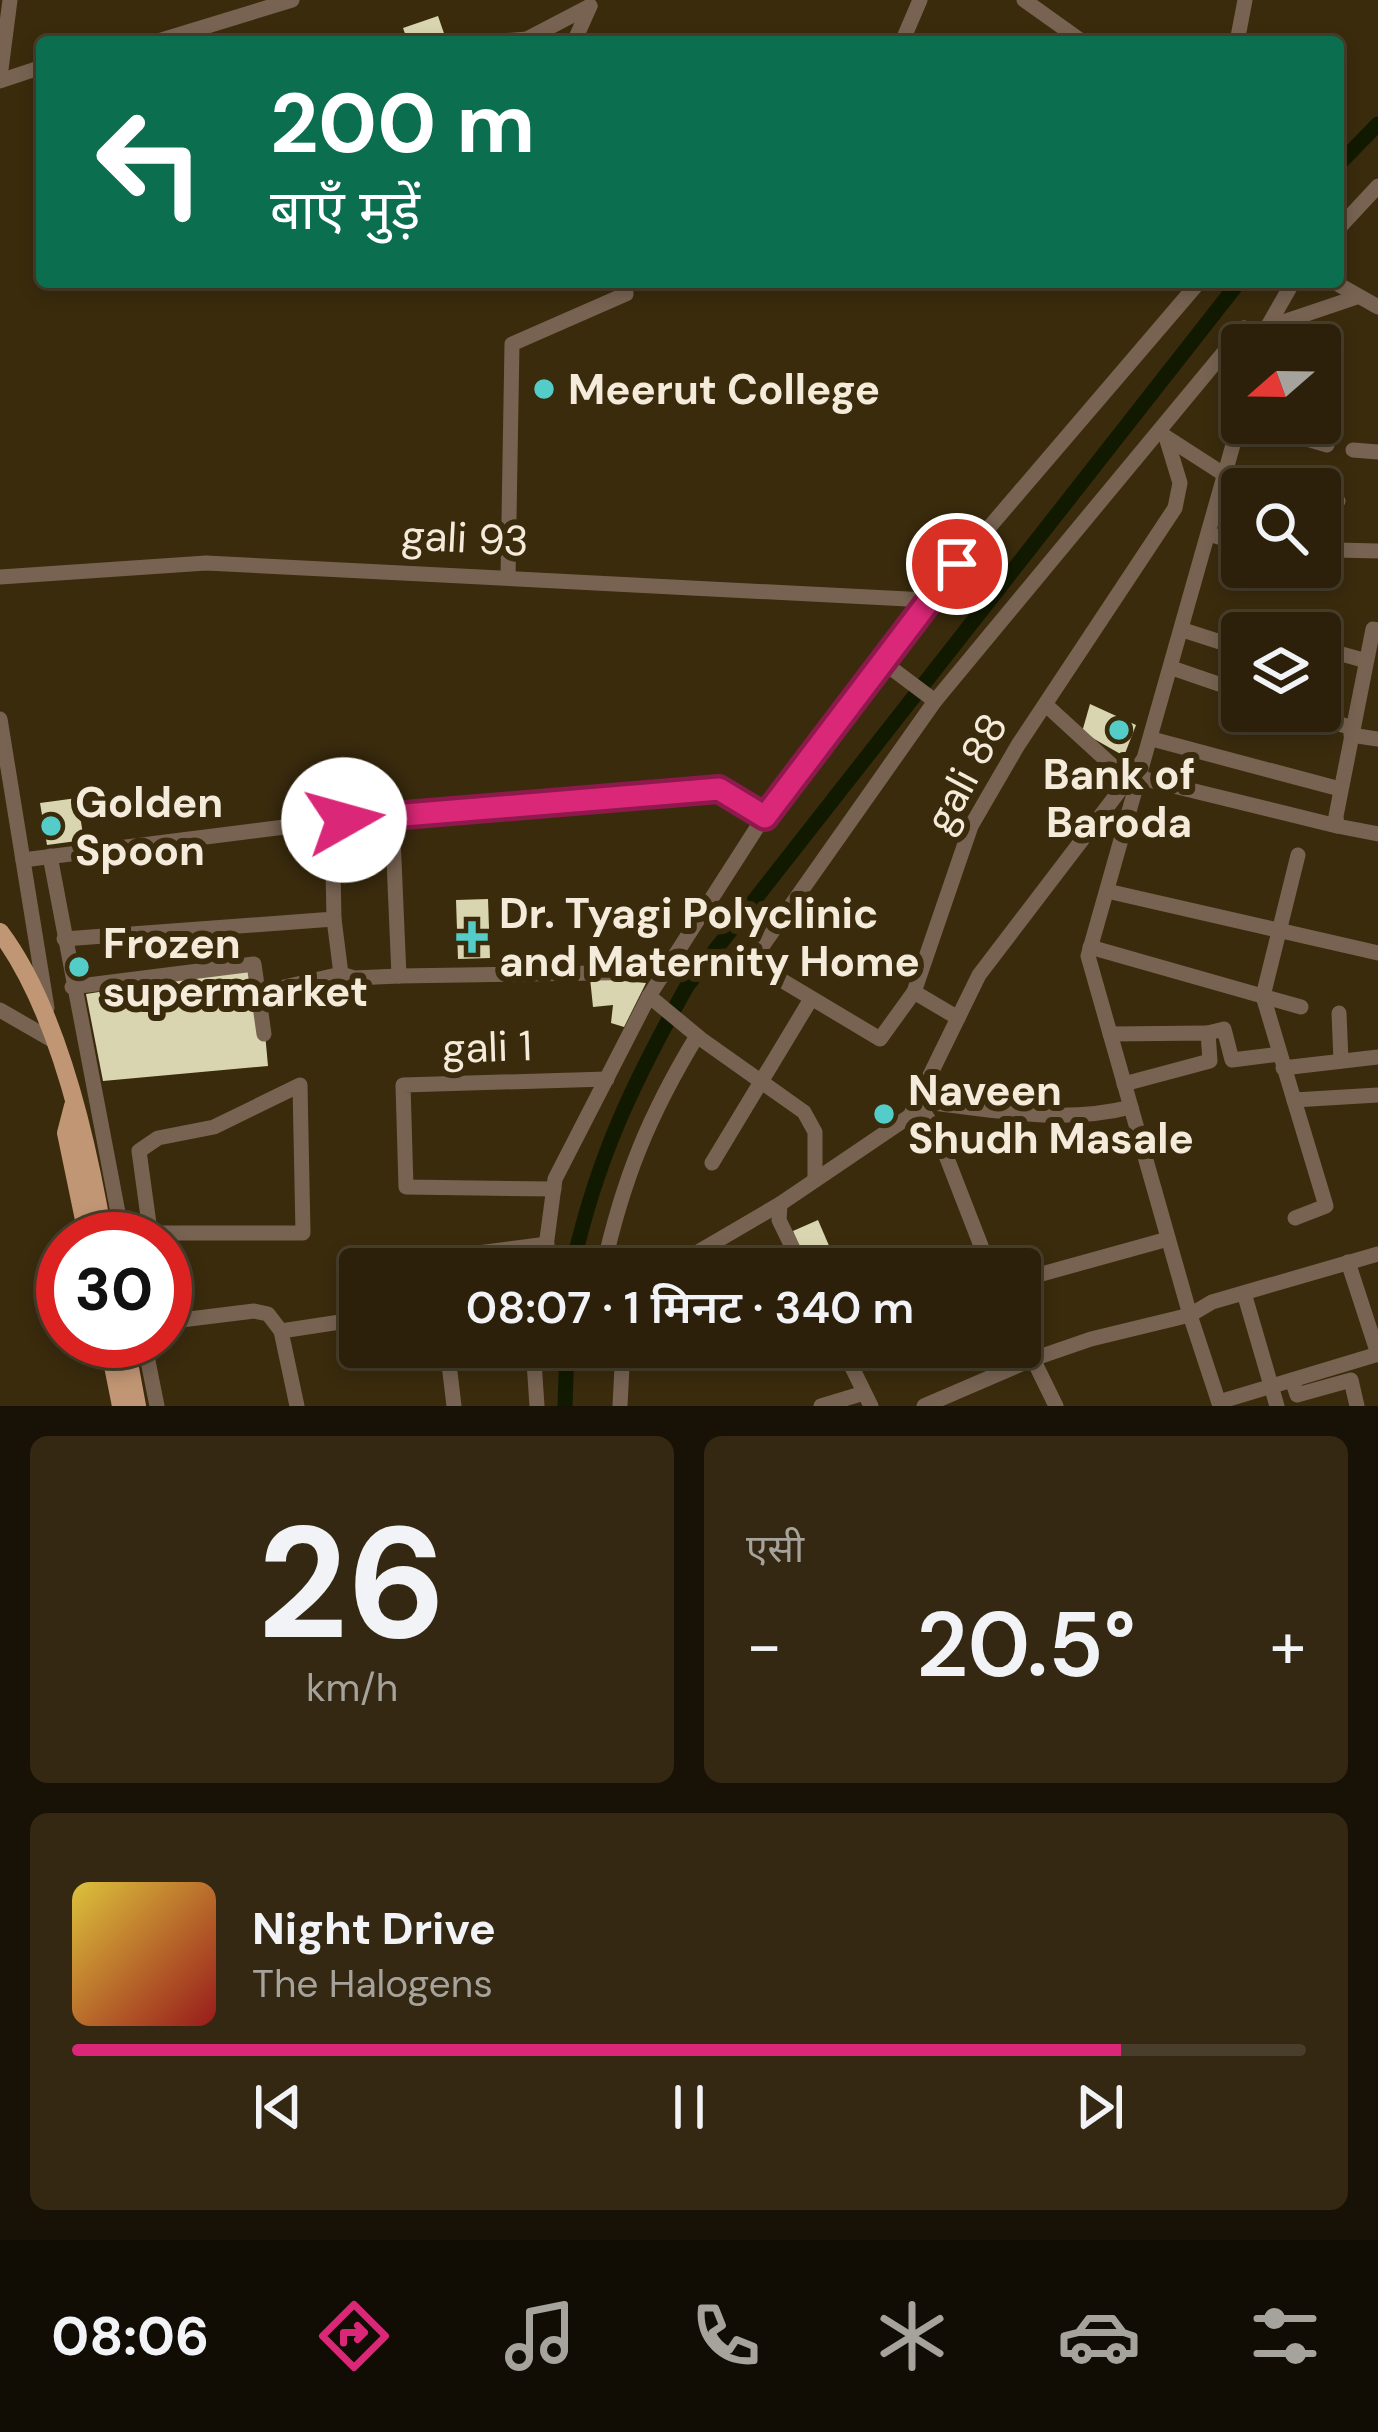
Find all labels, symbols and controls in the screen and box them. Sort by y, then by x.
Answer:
text: 200 m [270,69,535,178]
icon: left [72,84,228,240]
text: बाएँ मुड़ें [270,175,420,246]
north arrow [1221,324,1341,444]
map controls [1221,324,1341,732]
place label: Meerut College [568,362,880,417]
marker: Meerut College [531,376,557,402]
button: search [1221,468,1341,588]
street label: gali 93 [400,507,530,569]
pin [906,513,1008,615]
icon: arrive [924,531,990,597]
button: layers [1221,612,1341,732]
street label: gali 88 [912,704,1020,842]
marker: Bank of Baroda [1106,717,1132,743]
place label: Bank of Baroda [1043,747,1195,850]
position arrow [281,757,407,883]
place label: Golden Spoon [75,775,223,878]
marker: Golden Spoon [38,813,64,839]
place label: Dr. Tyagi Polyclinic and Maternity Home [499,886,920,989]
place label: Frozen supermarket [103,916,368,1019]
marker: Dr. Tyagi Polyclinic and Maternity Home [456,921,488,953]
marker: Frozen supermarket [66,954,92,980]
street label: gali 1 [441,1018,533,1076]
place label: Naveen Shudh Masale [908,1063,1194,1166]
marker: Naveen Shudh Masale [871,1101,897,1127]
speed limit sign: 30 [36,1212,192,1368]
text: 08:07 · 1 मिनट · 340 m [466,1278,914,1337]
text: 26 [258,1482,446,1685]
text: एसी [746,1523,804,1574]
text: 20.5° [916,1587,1136,1704]
text: − [746,1603,782,1688]
text: + [1270,1603,1306,1688]
text: km/h [306,1662,398,1713]
text: Night Drive [252,1899,496,1958]
text: The Halogens [252,1958,493,2009]
icon: previous [245,2074,311,2140]
icon: pause [656,2074,722,2140]
icon: next [1067,2074,1133,2140]
icon: directions [312,2294,396,2378]
icon: music [498,2294,582,2378]
icon: phone [684,2294,768,2378]
icon: climate [870,2294,954,2378]
icon: car [1057,2294,1141,2378]
icon: filters [1243,2294,1327,2378]
text: 08:06 [51,2301,209,2372]

